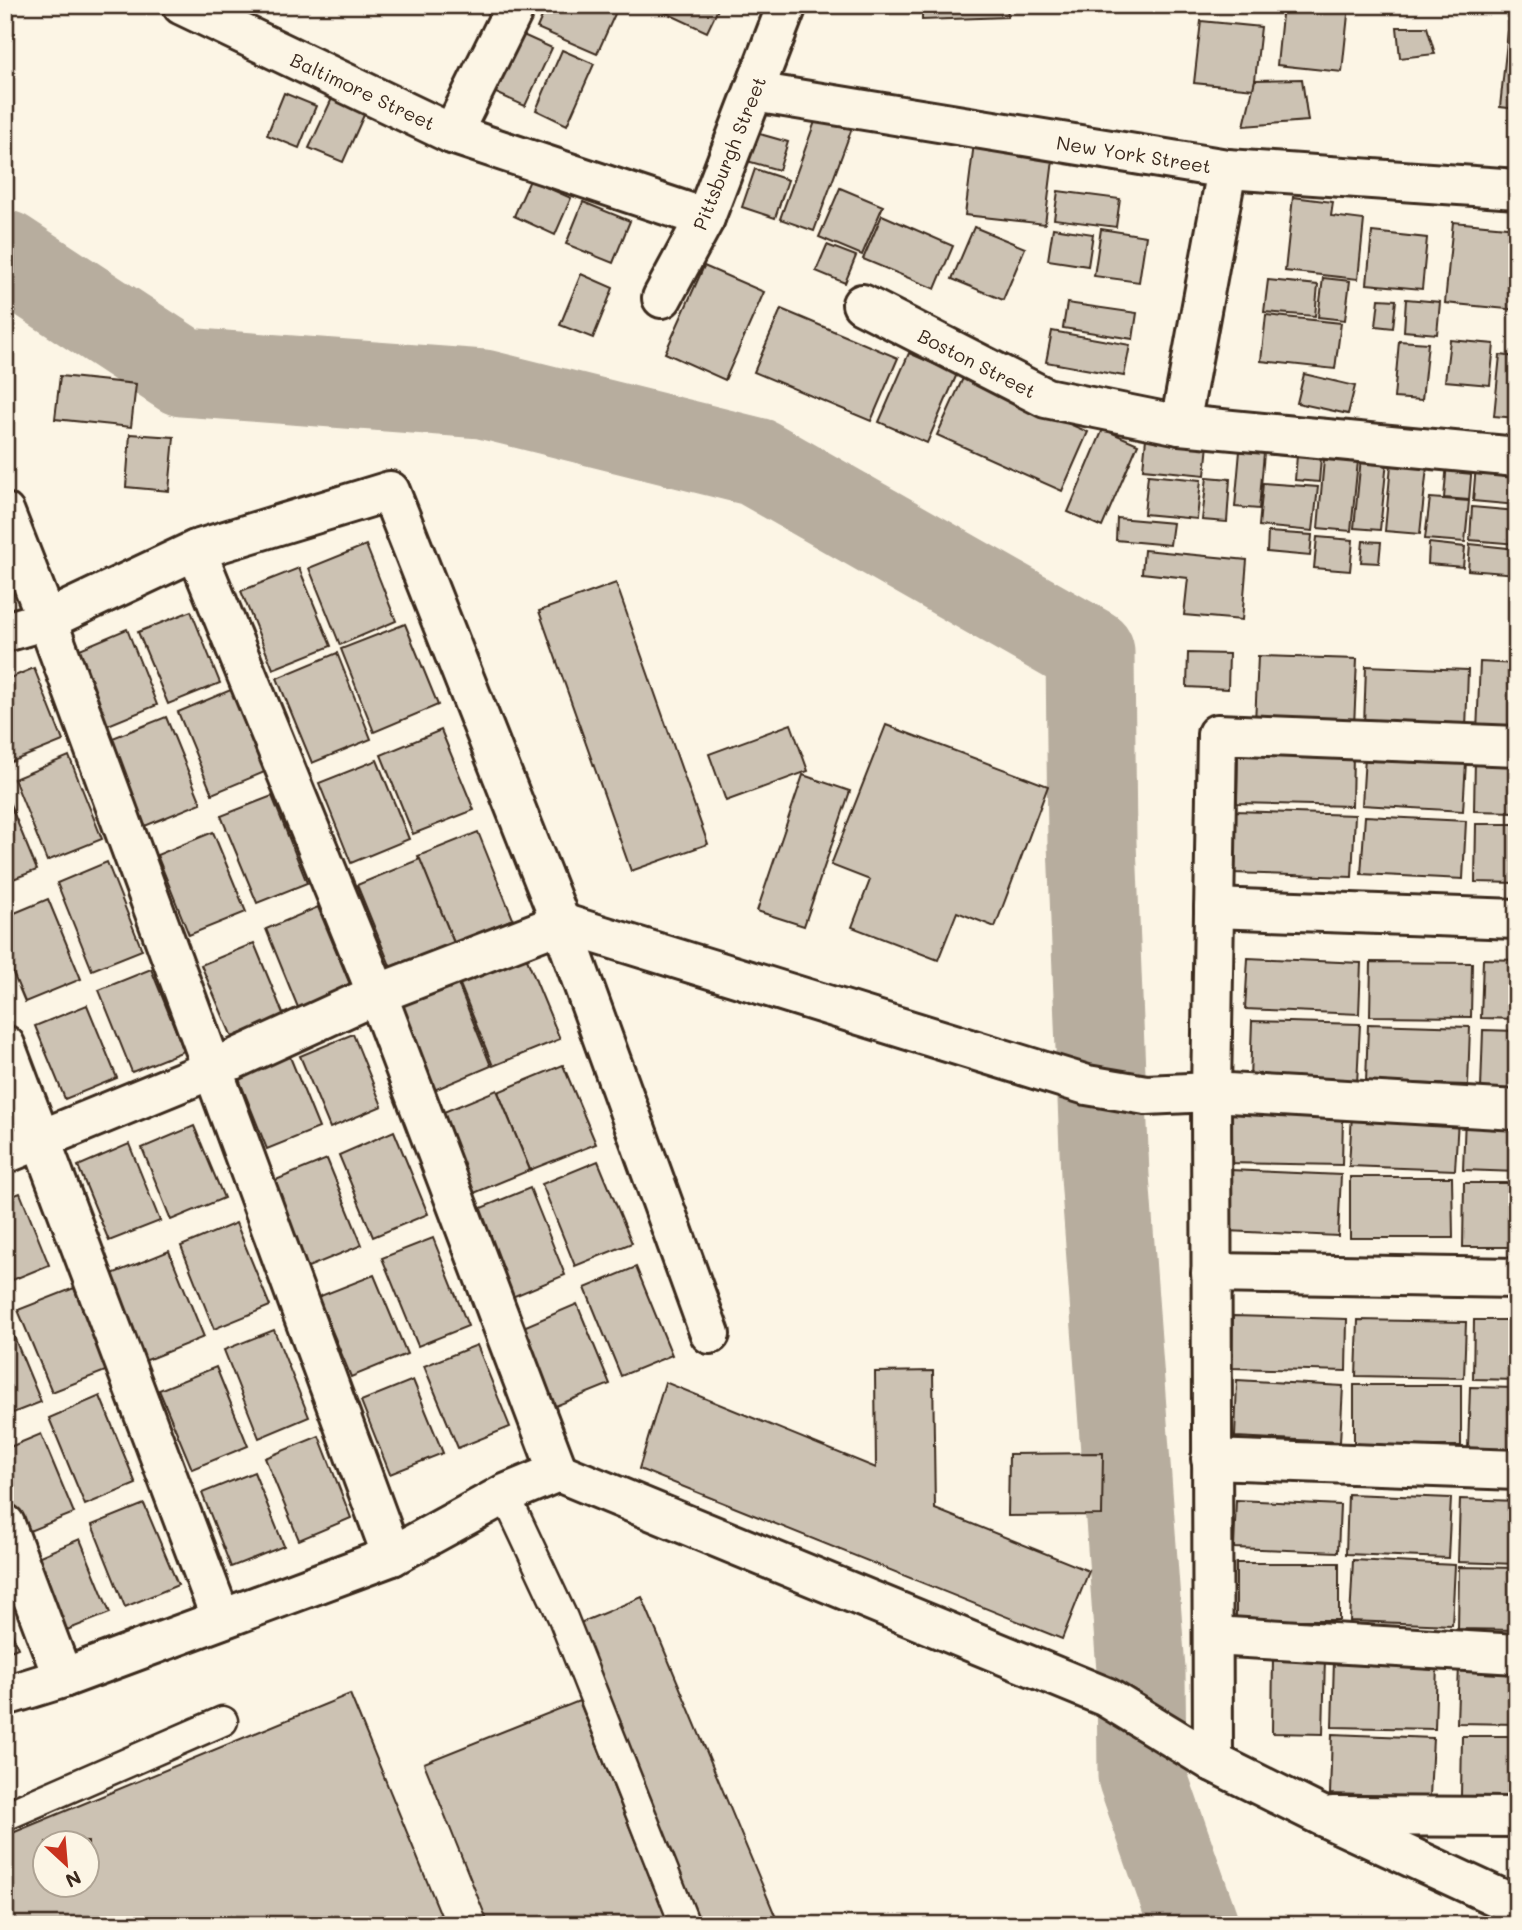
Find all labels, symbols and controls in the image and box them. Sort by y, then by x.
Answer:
street label: Baltimore Street [287,47,439,135]
street label: Pittsburgh Street [687,72,771,234]
street label: New York Street [1055,129,1213,179]
street label: Boston Street [914,323,1040,403]
north arrow [32,1828,102,1898]
text: N [62,1865,86,1894]

